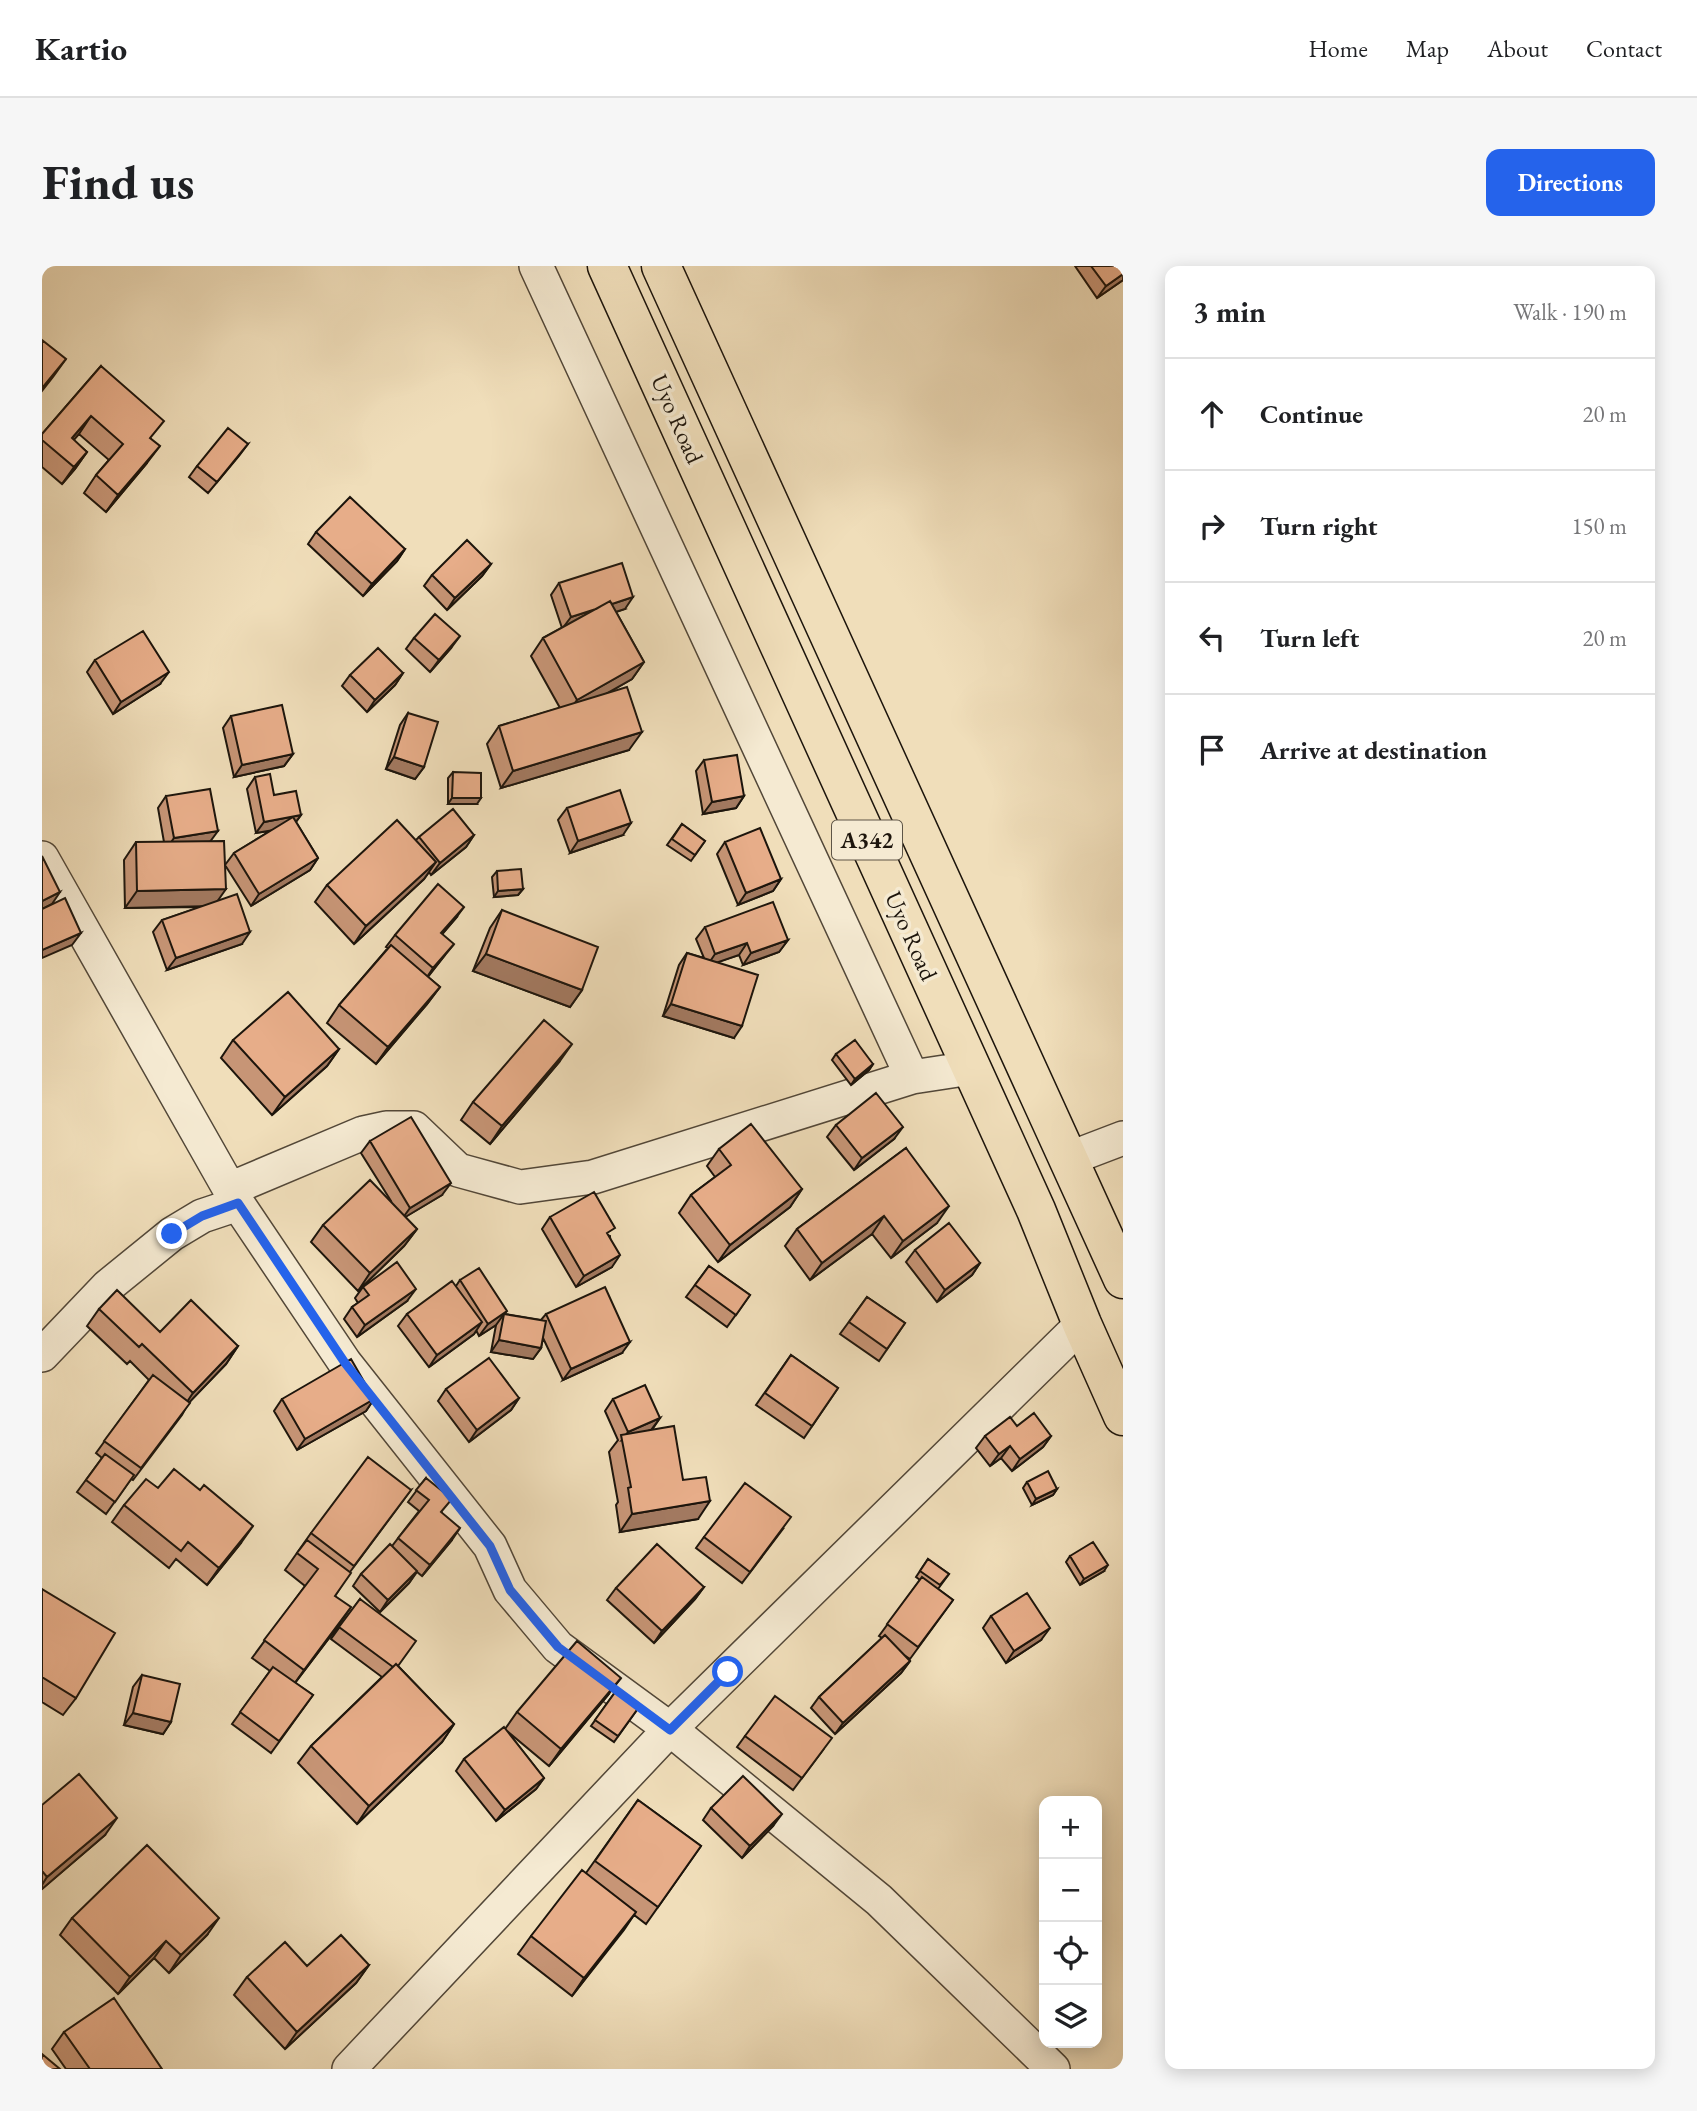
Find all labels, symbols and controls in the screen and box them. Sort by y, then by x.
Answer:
text: Kartio [35,27,127,70]
text: Home [1308,33,1368,64]
text: Map [1406,33,1449,64]
text: About [1487,33,1548,64]
text: Contact [1586,33,1662,64]
button: Directions [1486,149,1655,216]
text: Find us [42,150,194,214]
text: 3 min [1193,292,1266,331]
text: Walk · 190 m [1513,297,1627,327]
street label: Uyo Road [644,369,711,469]
icon: ahead [1193,395,1231,433]
text: Continue [1260,397,1363,431]
text: 20 m [1582,399,1627,429]
icon: right [1193,507,1231,545]
text: Turn right [1260,509,1378,543]
text: 150 m [1571,511,1627,541]
icon: left [1193,619,1231,657]
text: Turn left [1260,621,1359,655]
text: 20 m [1582,623,1627,653]
icon: arrive [1193,731,1231,769]
text: Arrive at destination [1260,733,1487,767]
road number: A342 [832,820,902,860]
street label: Uyo Road [878,886,945,986]
route end [156,1218,187,1249]
route start [712,1656,743,1687]
map controls [1039,1796,1102,2048]
button: + [1039,1796,1102,1859]
button: − [1039,1859,1102,1922]
button: locate [1039,1922,1102,1985]
button: layers [1039,1985,1102,2048]

